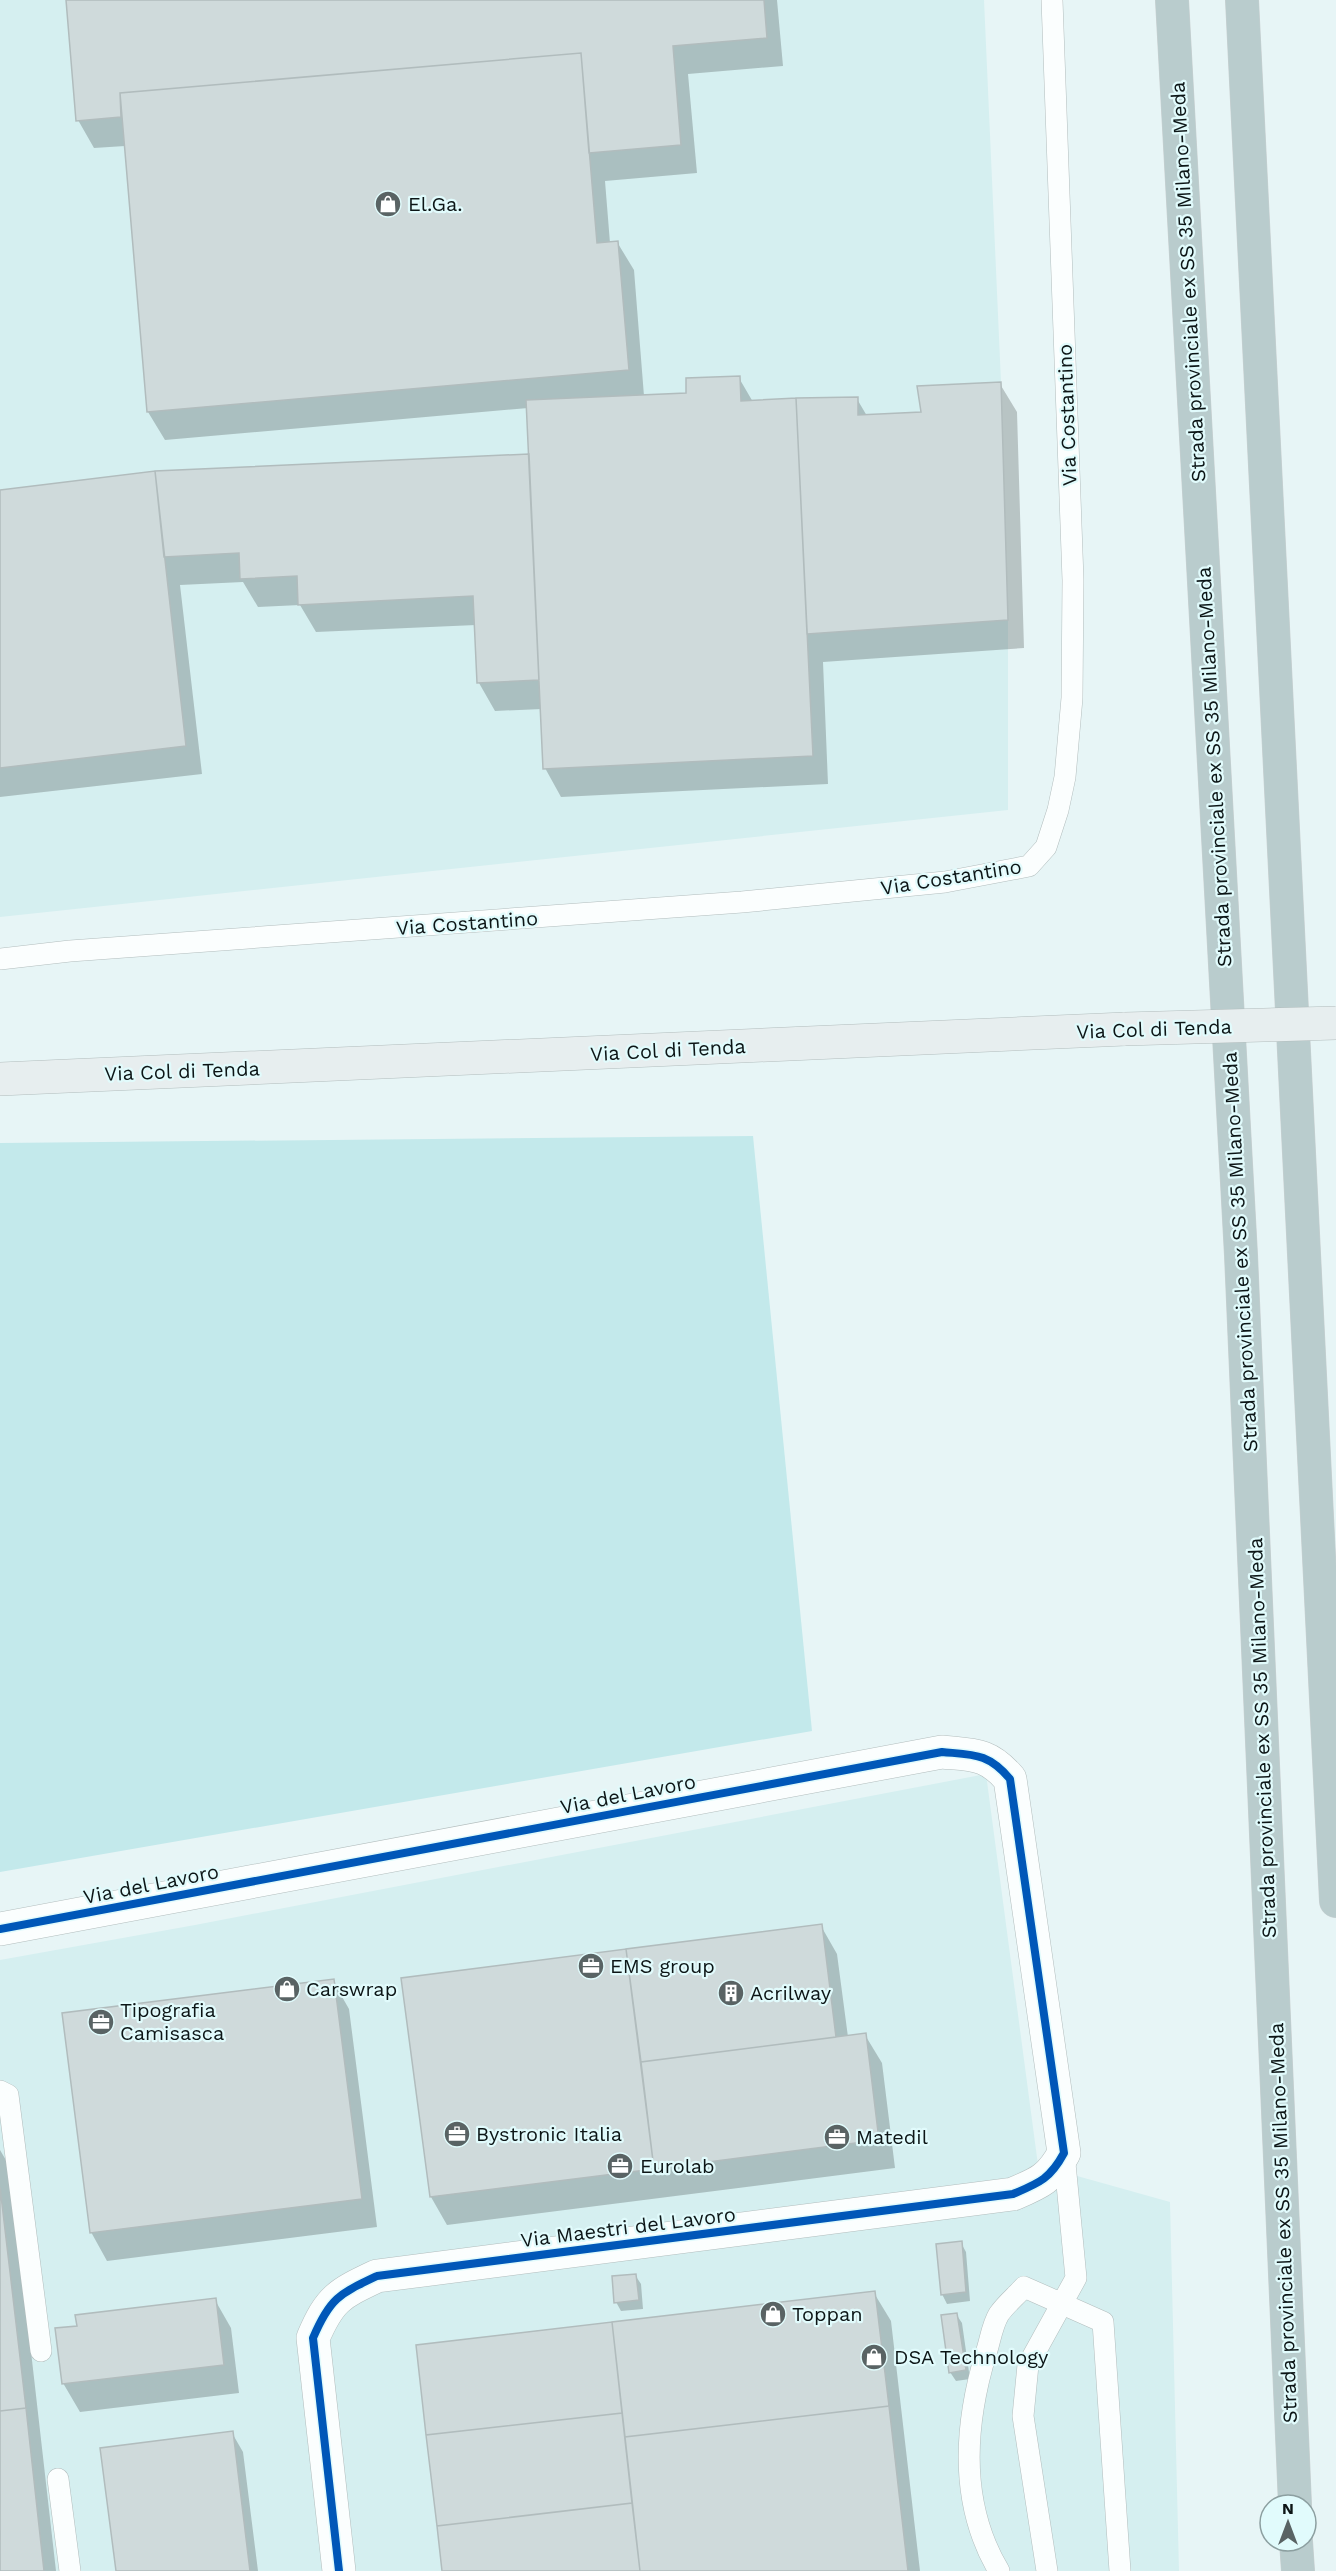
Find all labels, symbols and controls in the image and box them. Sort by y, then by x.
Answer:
street label: Strada provinciale ex SS 35 Milano-Meda [1166,81,1210,483]
shop icon: El.Ga. [373,189,403,219]
place label: El.Ga. [408,192,463,216]
street label: Via Costantino [1053,343,1081,487]
street label: Strada provinciale ex SS 35 Milano-Meda [1192,566,1236,968]
street label: Via Costantino [879,854,1023,900]
street label: Via Costantino [395,906,539,940]
street label: Via Col di Tenda [1076,1014,1232,1044]
street label: Via Col di Tenda [590,1034,746,1066]
street label: Strada provinciale ex SS 35 Milano-Meda [1218,1051,1262,1453]
street label: Via Col di Tenda [104,1056,260,1086]
street label: Strada provinciale ex SS 35 Milano-Meda [1243,1537,1281,1939]
street label: Via del Lavoro [558,1769,698,1819]
street label: Via del Lavoro [81,1859,221,1909]
office icon: EMS group [576,1951,606,1981]
place label: EMS group [610,1954,715,1978]
shop icon: Carswrap [272,1974,302,2004]
place label: Carswrap [306,1977,397,2001]
building icon: Acrilway [716,1978,746,2008]
place label: Acrilway [750,1981,832,2005]
place label: Tipografia Camisasca [120,1998,224,2045]
office icon: Tipografia Camisasca [86,2007,116,2037]
street label: Strada provinciale ex SS 35 Milano-Meda [1264,2022,1302,2424]
office icon: Bystronic Italia [442,2119,472,2149]
place label: Bystronic Italia [476,2122,622,2146]
office icon: Matedil [822,2122,852,2152]
place label: Matedil [856,2125,928,2149]
office icon: Eurolab [605,2151,635,2181]
place label: Eurolab [640,2154,715,2178]
street label: Via Maestri del Lavoro [519,2202,737,2252]
shop icon: Toppan [758,2299,788,2329]
place label: Toppan [792,2302,863,2326]
shop icon: DSA Technology [859,2342,889,2372]
place label: DSA Technology [894,2345,1049,2369]
north arrow [1258,2493,1318,2553]
text: N [1282,2499,1294,2518]

